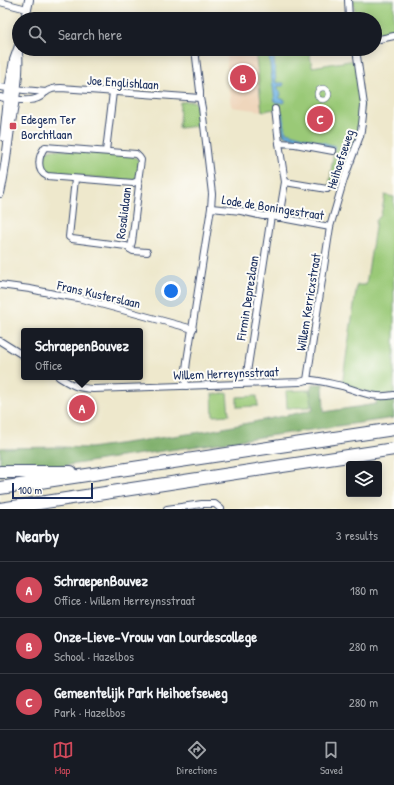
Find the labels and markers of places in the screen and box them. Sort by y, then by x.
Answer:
pin: B [230,63,256,93]
pin: C [307,104,333,134]
place label: Edegem Ter Borchtlaan [21,110,76,143]
marker: Edegem Ter Borchtlaan [8,121,18,131]
pin: A [69,393,95,423]

